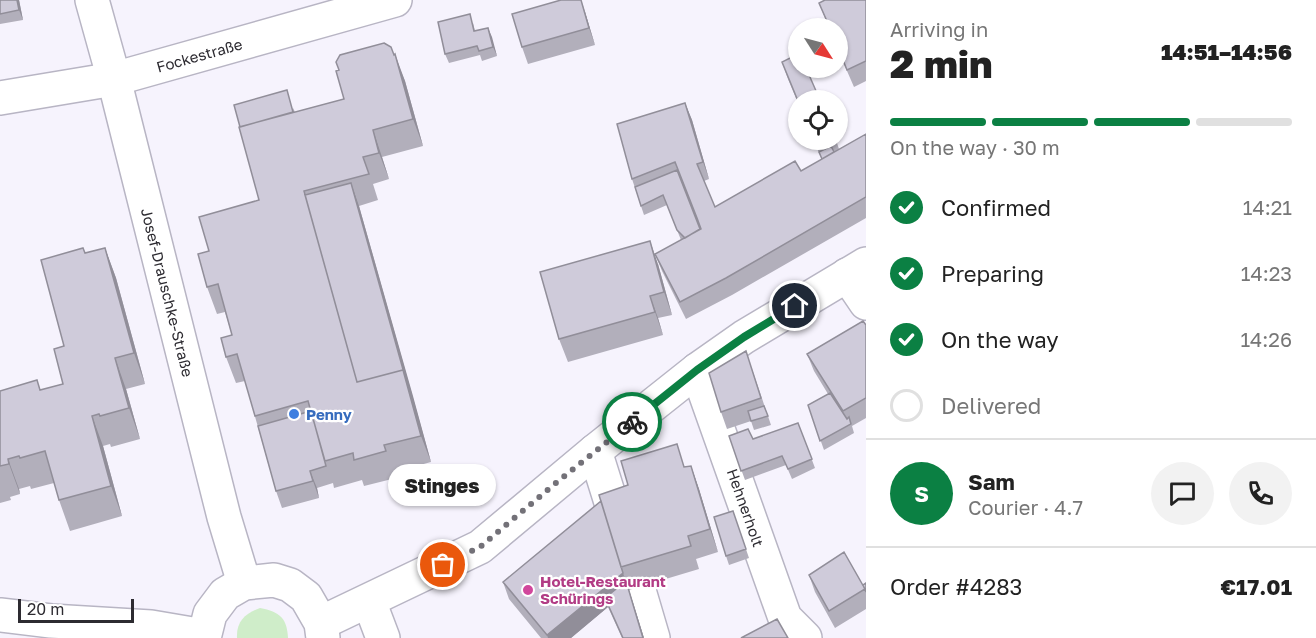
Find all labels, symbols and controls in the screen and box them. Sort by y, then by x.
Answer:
text: Arriving in [890,17,988,41]
north arrow [788,18,848,78]
map controls [788,18,848,150]
street label: Fockestraße [154,34,244,76]
text: 14:51–14:56 [1161,38,1292,65]
text: 2 min [890,40,993,87]
button: locate [788,90,848,150]
text: On the way · 30 m [890,135,1060,159]
icon: check [890,191,923,224]
text: Confirmed [941,194,1051,221]
text: 14:21 [1243,195,1292,219]
street label: Josef-Drauschke-Straße [138,206,198,379]
icon: check [890,257,923,290]
text: Preparing [941,260,1044,287]
text: 14:23 [1241,261,1292,285]
pin [769,280,820,331]
icon: home [778,289,811,322]
icon: check [890,323,923,356]
text: On the way [941,326,1059,353]
text: 14:26 [1240,327,1292,351]
courier [602,392,662,452]
text: Delivered [941,392,1041,419]
place label: Penny [306,405,352,423]
icon: bike [616,406,649,439]
marker: Penny [287,407,301,421]
button: chat [1151,462,1214,525]
button: phone [1229,462,1292,525]
callout: Stinges [389,463,497,505]
street label: Hehnerholt [724,466,768,549]
text: Sam [968,468,1015,495]
text: Stinges [405,473,479,497]
text: S [914,480,929,507]
text: Courier · 4.7 [968,495,1083,519]
pin [417,539,468,590]
icon: bag [426,548,459,581]
place label: Hotel-Restaurant Schürings [540,572,666,607]
text: Order #4283 [890,573,1022,600]
text: €17.01 [1220,573,1292,600]
marker: Hotel-Restaurant Schürings [521,583,535,597]
scale bar [18,596,134,624]
text: 20 m [27,599,64,619]

